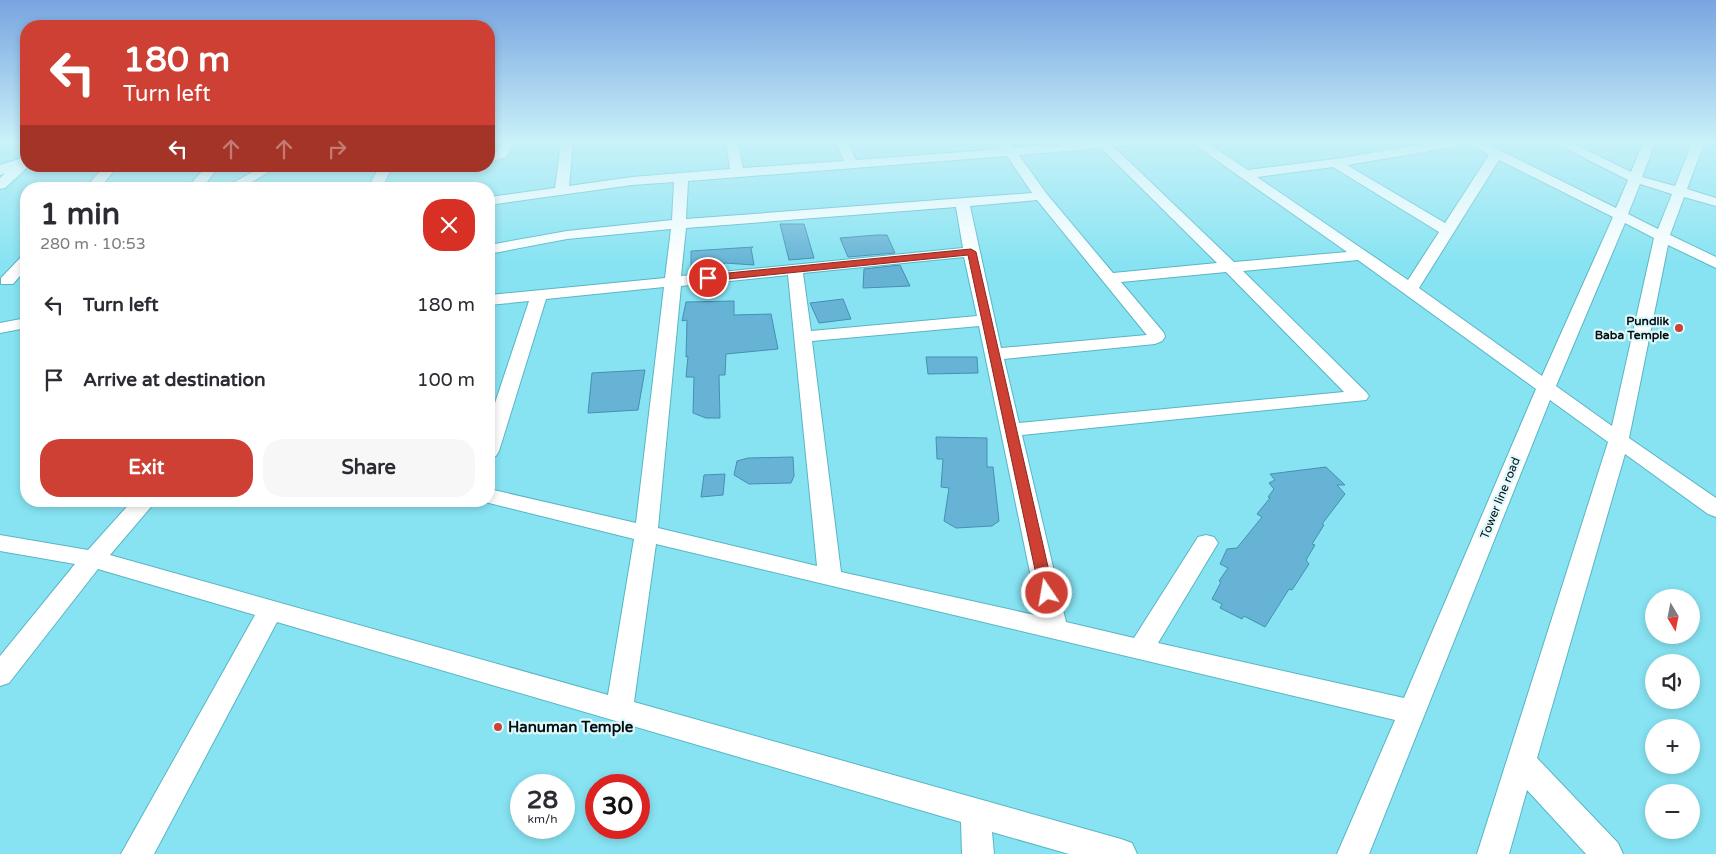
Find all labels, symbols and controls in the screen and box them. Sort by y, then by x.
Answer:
text: 180 m [123,39,230,81]
icon: left [40,40,105,105]
text: Turn left [123,81,211,107]
icon: left [164,135,192,163]
icon: ahead [217,135,245,163]
icon: ahead [270,135,298,163]
icon: right [323,135,351,163]
text: 1 min [40,196,120,233]
button: close [423,199,475,251]
text: 280 m · 10:53 [40,234,146,254]
pin [687,257,729,299]
icon: arrive [694,264,722,292]
icon: left [40,291,68,319]
text: Turn left [83,294,159,316]
text: 180 m [417,294,475,316]
place label: Pundlik Baba Temple [1595,314,1669,343]
marker: Pundlik Baba Temple [1673,322,1685,334]
icon: arrive [40,366,68,394]
text: Arrive at destination [83,369,266,391]
text: 100 m [417,369,475,391]
button: Exit [40,439,253,497]
button: Share [263,439,475,497]
street label: Tower line road [1477,455,1523,541]
position arrow [1020,566,1072,618]
north arrow [1645,589,1700,644]
map controls [1645,589,1700,839]
button: sound [1645,654,1700,709]
place label: Hanuman Temple [508,718,634,737]
button: + [1645,719,1700,774]
marker: Hanuman Temple [492,721,504,733]
speed limit sign: 30 [585,774,650,839]
button: − [1645,784,1700,839]
text: 28 [527,785,558,815]
text: km/h [527,812,558,826]

